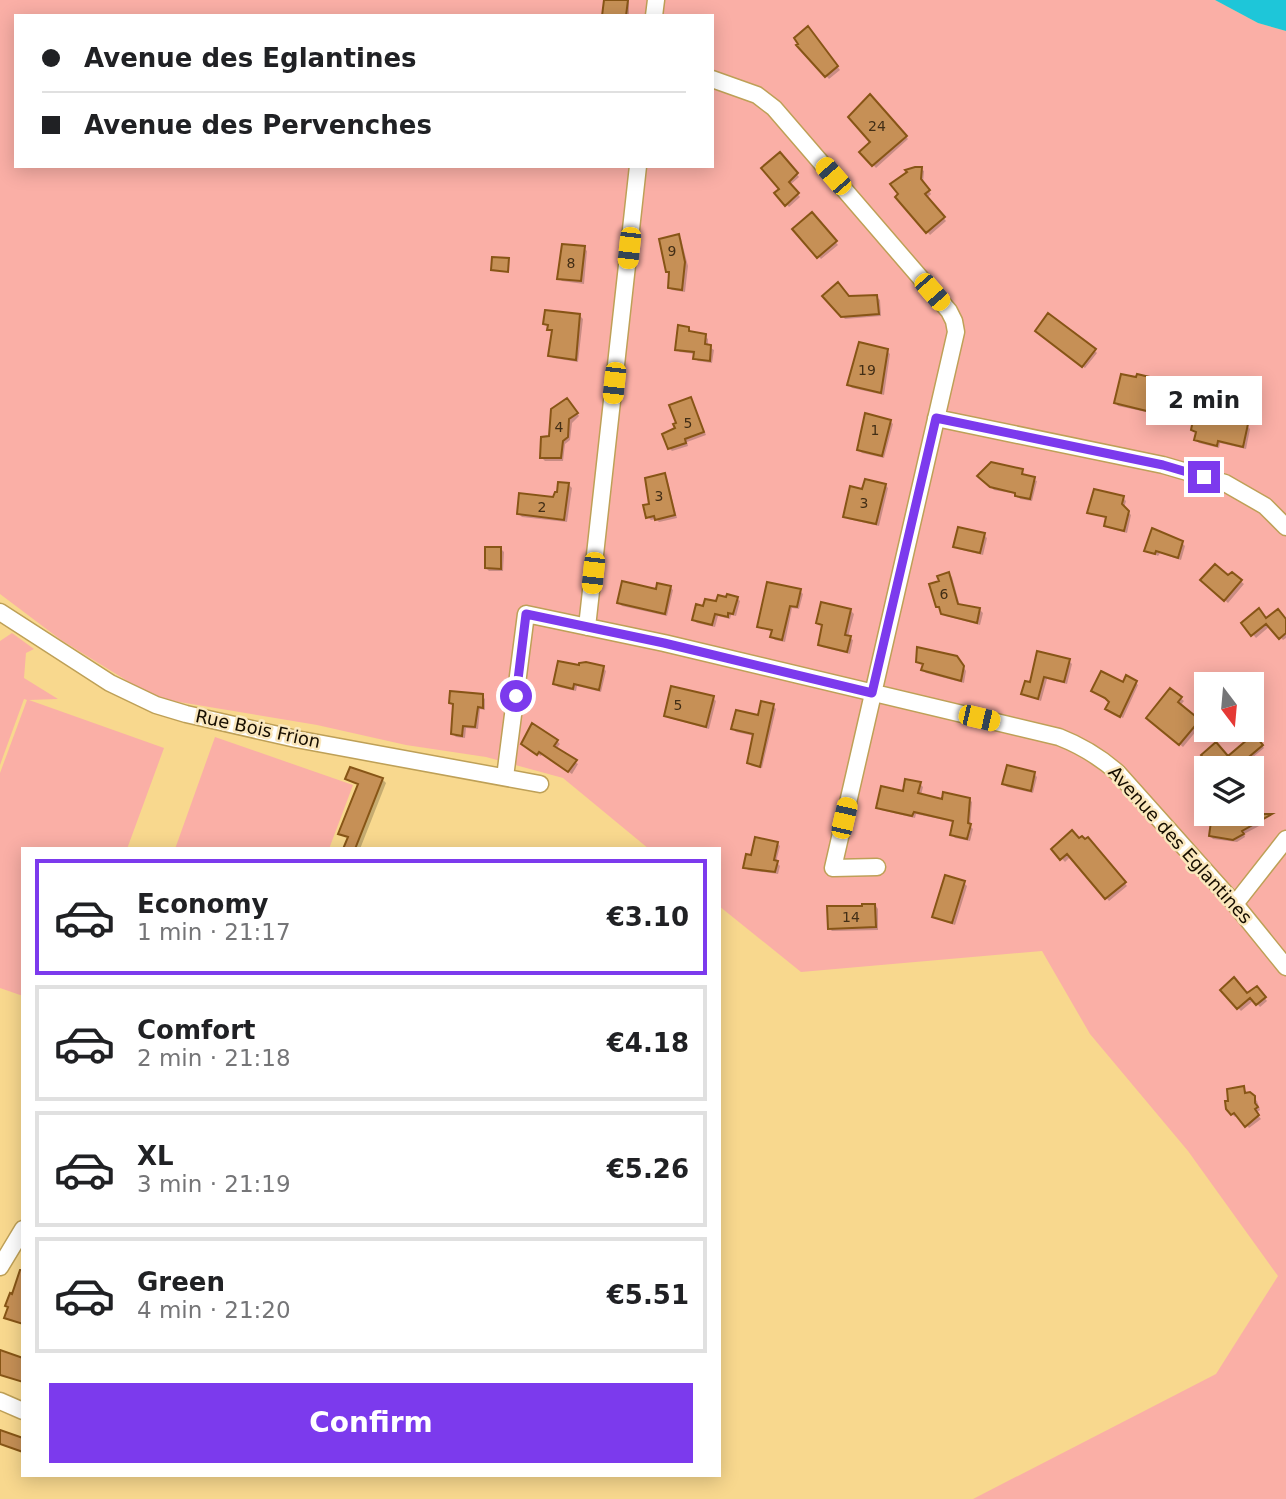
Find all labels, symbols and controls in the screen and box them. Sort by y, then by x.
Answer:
text: Avenue des Eglantines [84,43,417,73]
text: Avenue des Pervenches [84,110,432,140]
house number: 24 [868,118,886,134]
car [812,153,855,199]
car [617,226,642,270]
house number: 9 [668,243,676,259]
house number: 8 [567,255,575,271]
car [911,269,954,315]
car [602,361,627,405]
house number: 19 [858,362,876,378]
callout: 2 min [1146,376,1262,424]
text: 2 min [1168,387,1240,413]
house number: 5 [684,415,692,431]
house number: 4 [555,419,564,435]
house number: 1 [871,422,879,438]
route end [1188,461,1220,493]
house number: 3 [655,488,663,504]
house number: 3 [860,495,868,511]
house number: 2 [538,499,546,515]
car [581,551,606,595]
house number: 6 [940,586,949,602]
north arrow [1194,672,1264,742]
map controls [1194,672,1264,826]
route start [500,680,532,712]
house number: 5 [674,697,682,713]
car [957,703,1002,733]
street label: Rue Bois Frion [194,705,323,752]
button: layers [1194,756,1264,826]
street label: Avenue des Eglantines [1104,762,1257,928]
car [830,795,859,841]
icon: car [53,886,116,949]
text: Economy [137,889,268,919]
text: €3.10 [607,902,689,932]
house number: 14 [842,909,860,925]
text: 1 min · 21:17 [137,919,291,945]
icon: car [53,1012,116,1075]
text: Comfort [137,1015,255,1045]
text: €4.18 [607,1028,689,1058]
text: 2 min · 21:18 [137,1045,291,1071]
icon: car [53,1138,116,1201]
text: XL [137,1141,174,1171]
text: €5.26 [607,1154,689,1184]
text: 3 min · 21:19 [137,1171,291,1197]
icon: car [53,1264,116,1327]
text: Green [137,1267,225,1297]
text: €5.51 [607,1280,689,1310]
text: 4 min · 21:20 [137,1297,291,1323]
button: Confirm [49,1383,693,1463]

